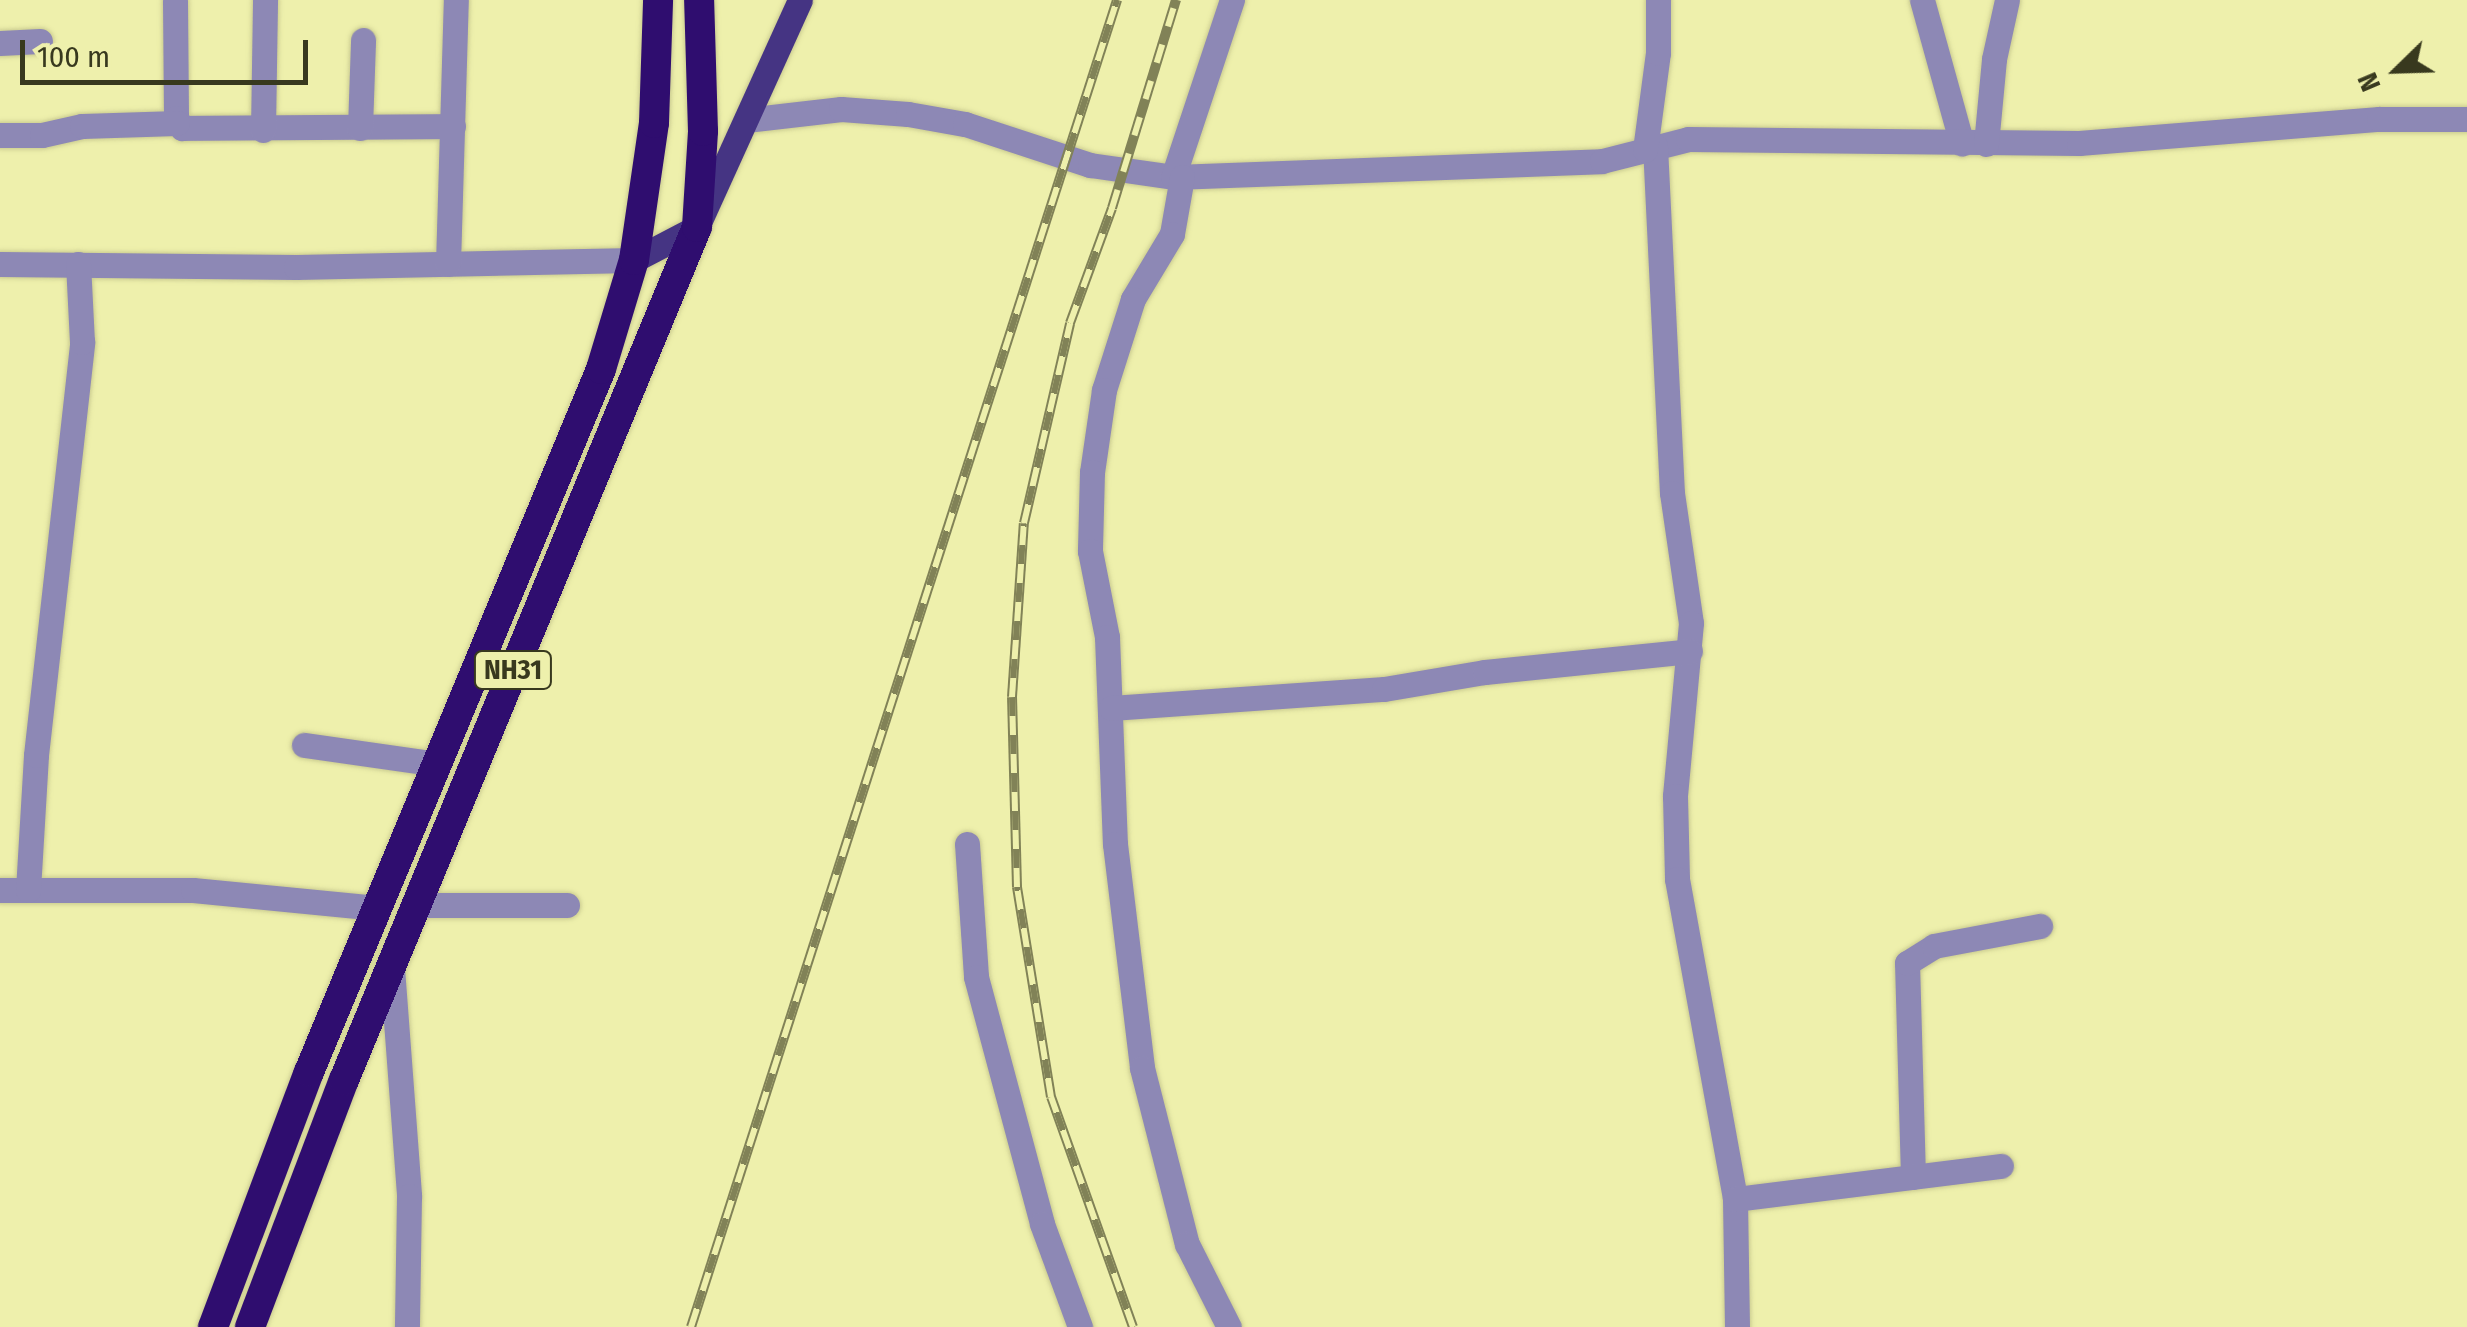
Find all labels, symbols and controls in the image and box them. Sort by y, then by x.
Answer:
scale bar [25,20,312,82]
north arrow [2347,20,2447,120]
text: 100 m [37,39,110,75]
text: N [2350,68,2387,96]
road number: NH31 [473,647,553,693]

